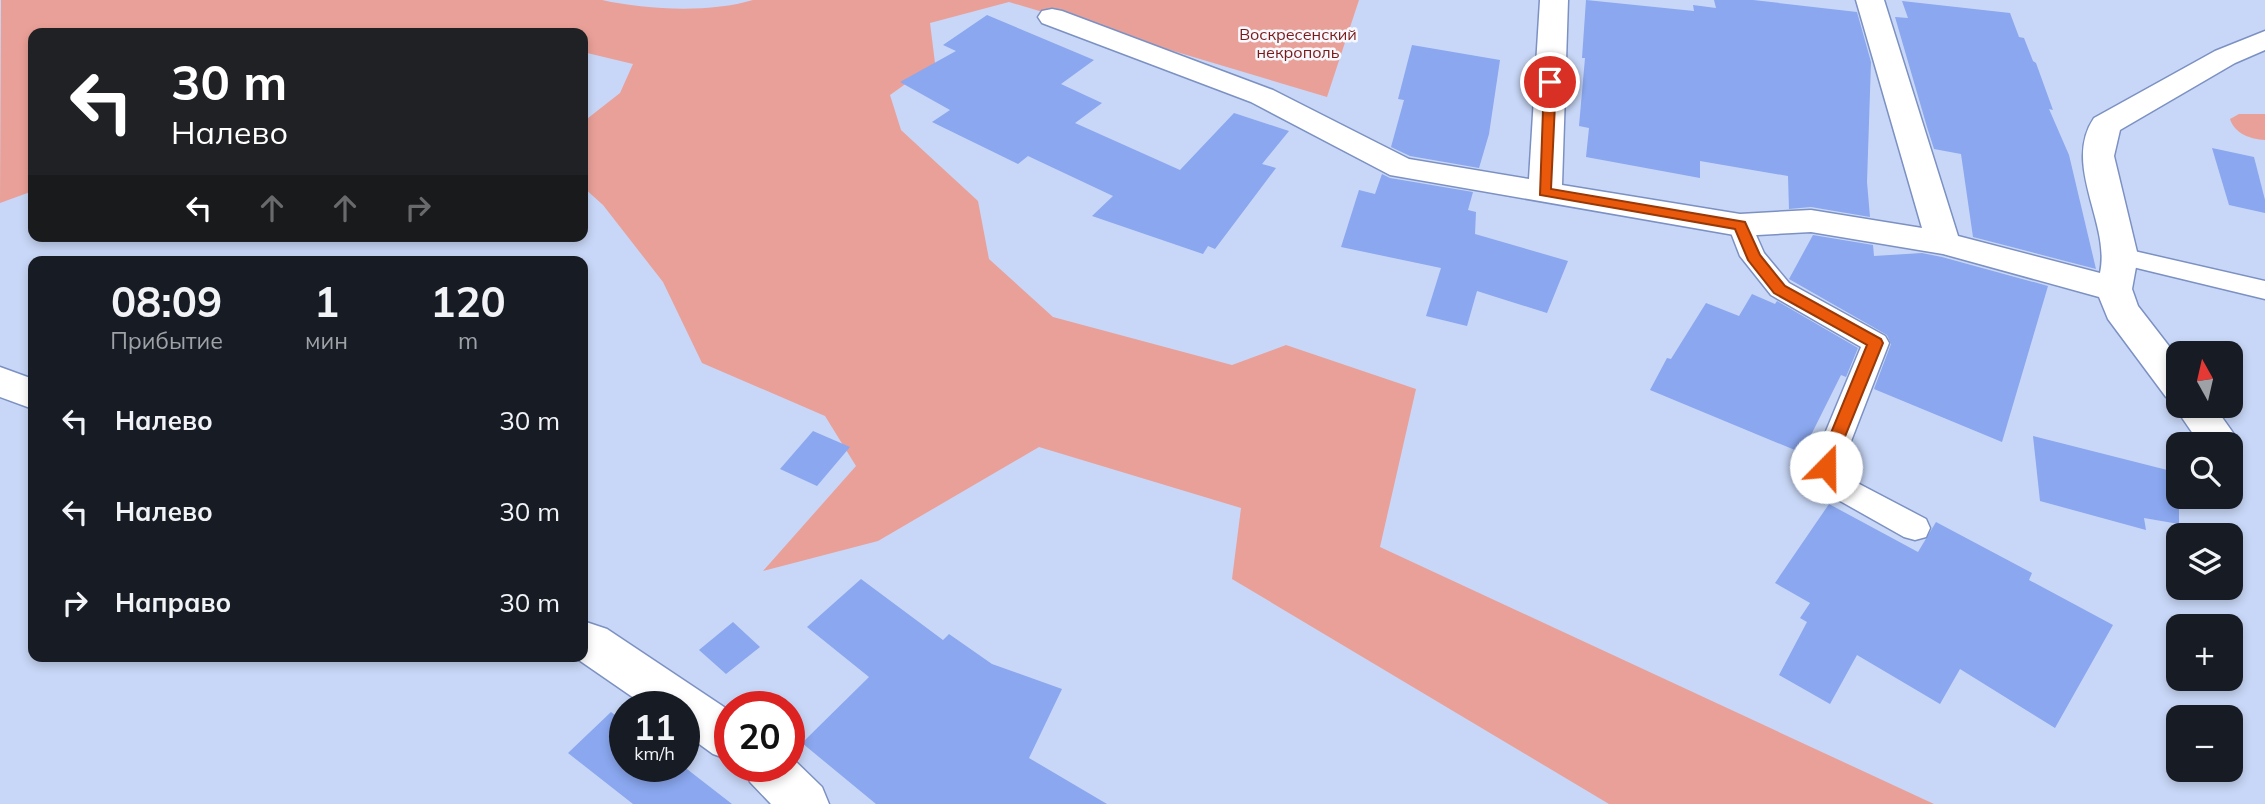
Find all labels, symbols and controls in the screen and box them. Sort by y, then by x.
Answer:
park label: Воскресенский некрополь [1239,24,1357,62]
text: 30 m [171,51,287,112]
pin [1520,52,1580,112]
icon: left [56,56,147,147]
icon: arrive [1531,63,1569,101]
text: Налево [171,112,288,152]
icon: left [180,189,218,227]
icon: ahead [253,189,291,227]
icon: ahead [326,189,364,227]
icon: right [399,189,437,227]
text: 08:09 [111,275,222,328]
text: 1 [314,275,339,328]
text: 120 [430,275,506,328]
text: Прибытие [110,326,223,355]
text: мин [305,326,348,355]
text: m [458,326,478,355]
north arrow [2166,341,2244,418]
map controls [2166,341,2243,782]
icon: left [56,402,94,440]
text: Налево [115,404,213,437]
text: 30 m [499,404,560,437]
position arrow [1789,430,1863,504]
button: search [2166,432,2243,509]
icon: left [56,493,94,531]
text: Налево [115,495,213,528]
text: 30 m [499,495,560,528]
button: layers [2166,523,2243,600]
icon: right [56,584,94,622]
text: Направо [115,586,231,619]
text: 30 m [499,586,560,619]
button: + [2166,614,2243,691]
speed limit sign: 20 [714,691,805,782]
text: 11 [633,705,676,749]
button: − [2166,705,2243,782]
text: km/h [634,742,675,765]

